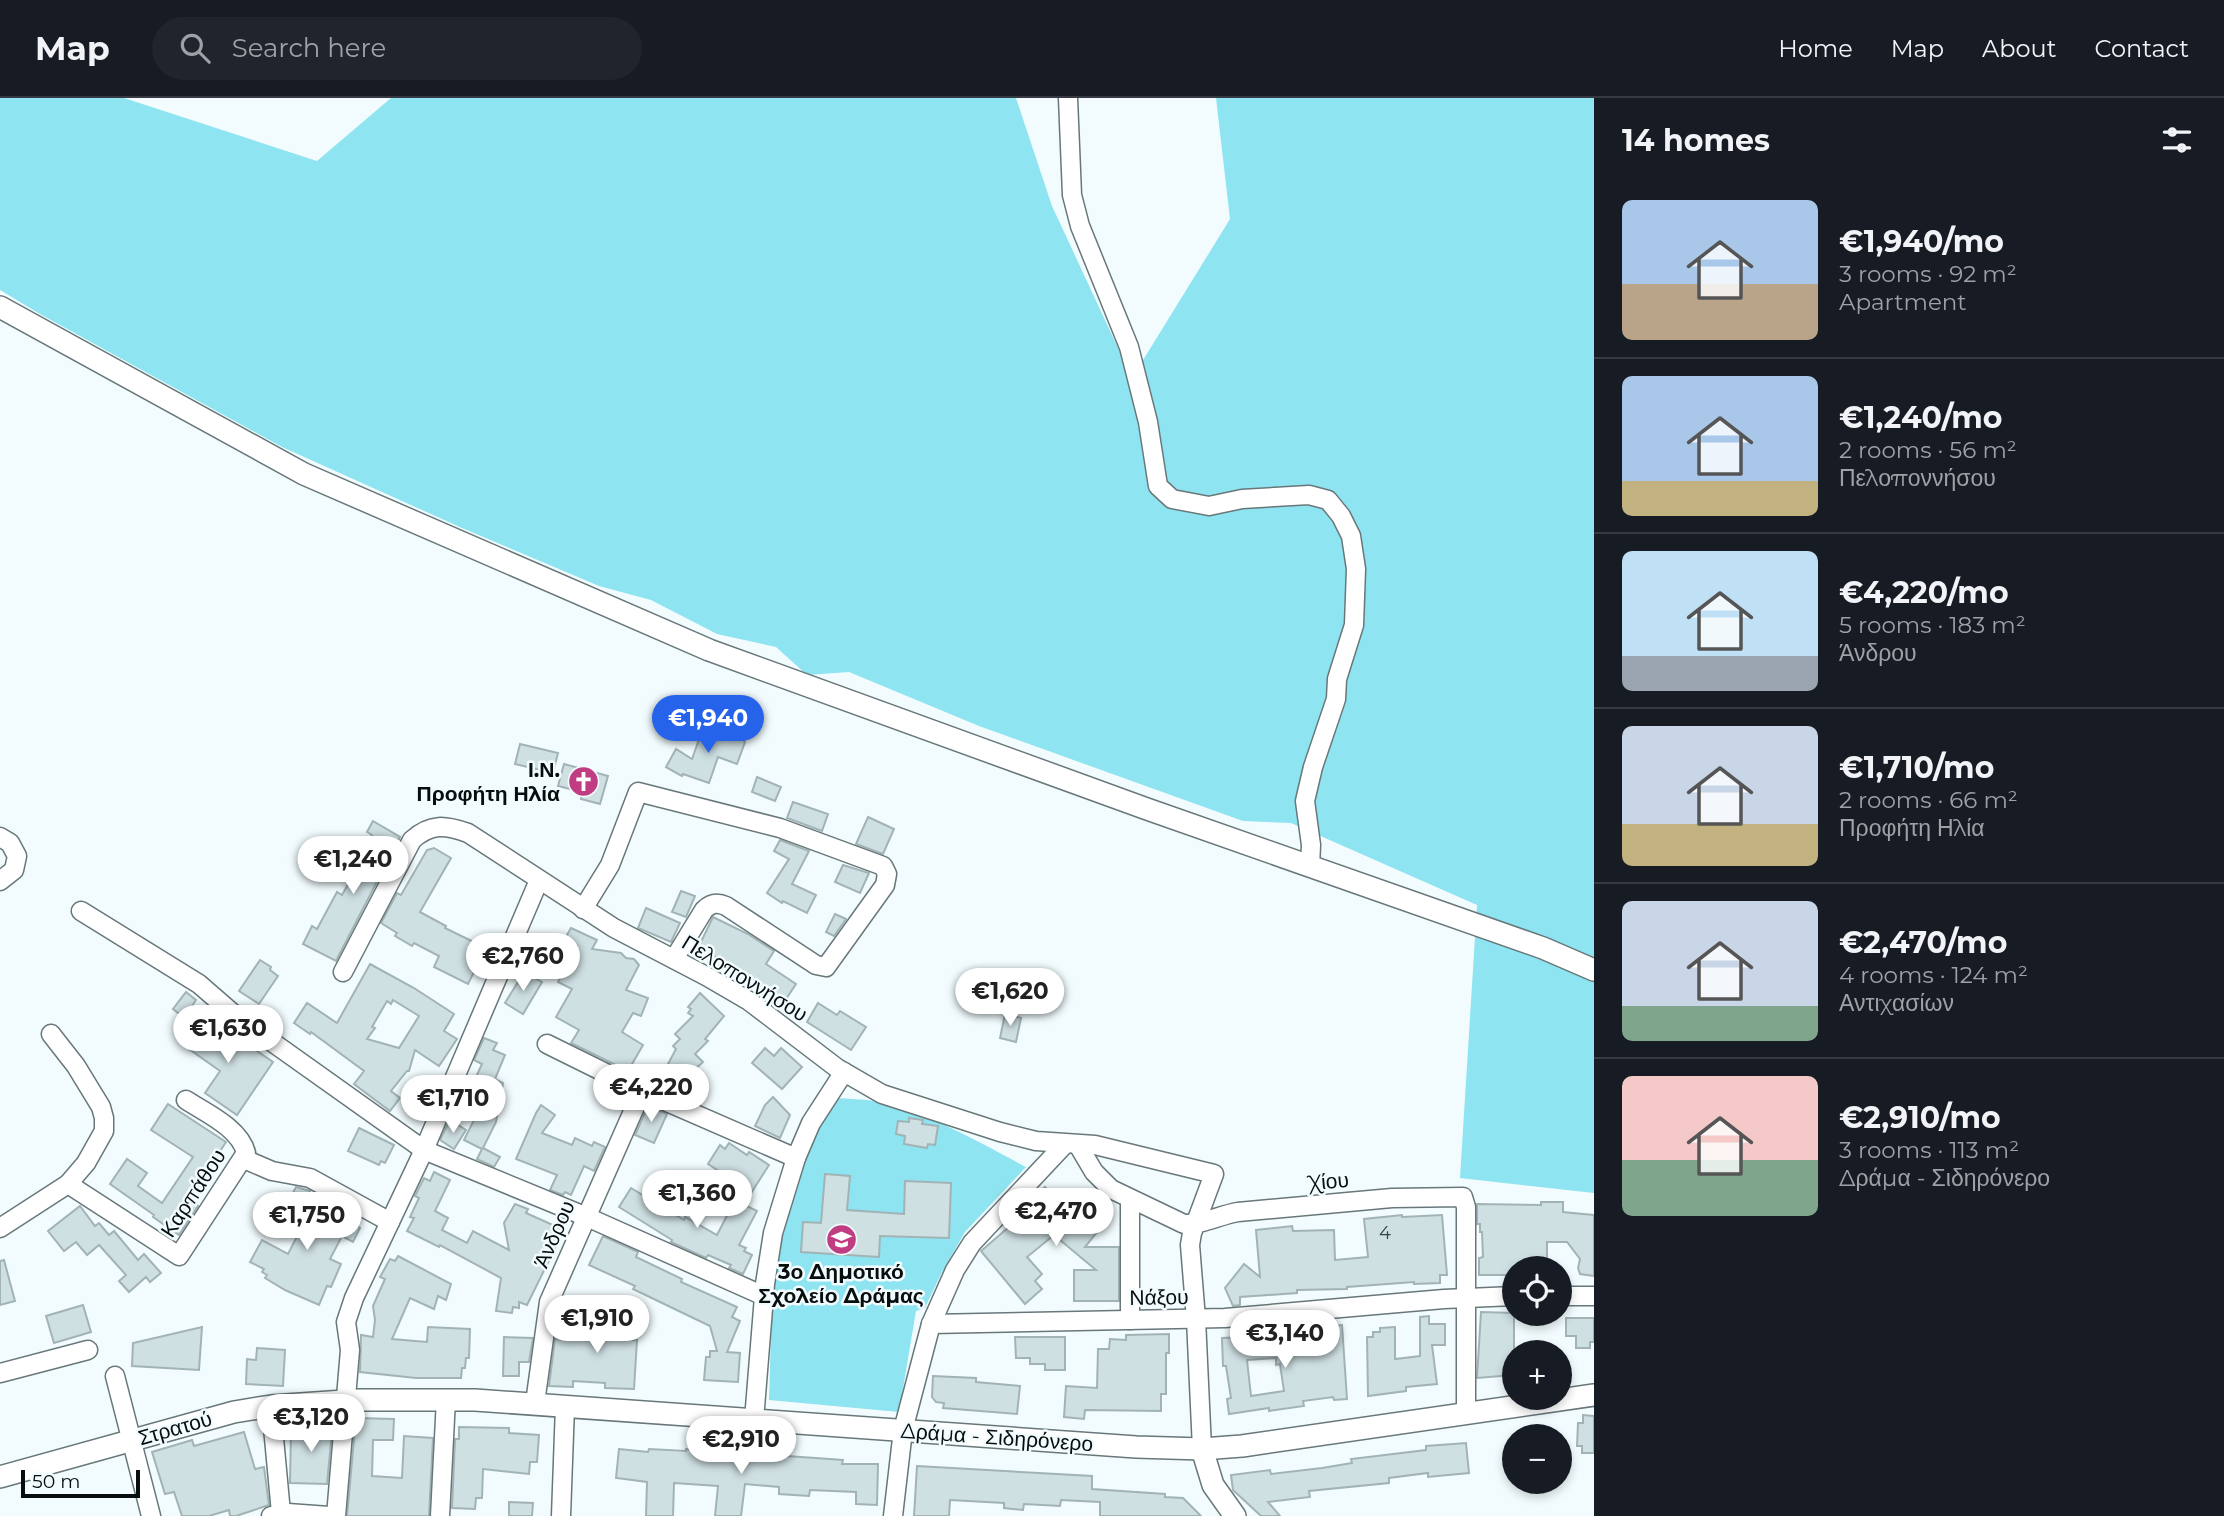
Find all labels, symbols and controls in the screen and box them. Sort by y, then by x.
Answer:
search box [152,17,642,80]
text: Map [35,28,110,68]
icon: search [176,29,214,67]
text: Search here [232,32,386,64]
text: Home [1778,34,1853,63]
text: Map [1891,34,1944,63]
text: About [1982,34,2056,63]
text: Contact [2094,34,2189,63]
icon: filters [2158,121,2196,159]
text: 14 homes [1622,122,1770,159]
text: €1,940/mo [1839,223,2004,260]
icon: home [1678,228,1762,312]
text: 3 rooms · 92 m² [1839,260,2017,288]
text: Apartment [1839,288,1967,316]
text: €1,240/mo [1839,399,2002,436]
icon: home [1678,404,1762,488]
text: 2 rooms · 56 m² [1839,436,2017,464]
text: Πελοποννήσου [1839,464,1996,492]
text: €4,220/mo [1839,574,2009,611]
icon: home [1678,579,1762,663]
text: 5 rooms · 183 m² [1839,611,2026,639]
text: Άνδρου [1839,639,1917,667]
pin: €1,940 [651,696,765,755]
text: €1,940 [668,704,748,732]
text: €1,710/mo [1839,749,1994,786]
icon: home [1678,754,1762,838]
place label: Ι.Ν. Προφήτη Ηλία [417,757,560,806]
church icon: Ι.Ν. Προφήτη Ηλία [566,764,600,798]
text: 2 rooms · 66 m² [1839,786,2018,814]
text: Προφήτη Ηλία [1839,814,1985,842]
pin: €1,240 [296,836,410,896]
text: €1,240 [314,845,392,873]
text: €2,470/mo [1839,924,2007,961]
street label: Πελοποννήσου [678,929,812,1027]
icon: home [1678,929,1762,1013]
pin: €2,760 [466,934,580,993]
text: €2,760 [482,942,564,970]
text: 4 rooms · 124 m² [1839,961,2028,989]
pin: €1,620 [953,968,1067,1028]
text: €1,620 [971,977,1049,1005]
text: Αντιχασίων [1839,989,1954,1017]
pin: €1,630 [171,1006,285,1065]
text: €1,630 [189,1014,267,1042]
pin: €4,220 [594,1065,708,1124]
text: €4,220 [609,1073,693,1101]
pin: €1,710 [396,1076,510,1135]
text: €1,710 [417,1084,489,1112]
text: €2,910/mo [1839,1099,2001,1136]
icon: home [1678,1104,1762,1188]
text: 3 rooms · 113 m² [1839,1136,2019,1164]
street label: Καρπάθου [155,1144,231,1242]
text: Δράμα - Σιδηρόνερο [1839,1164,2050,1192]
street label: Χίου [1305,1167,1350,1195]
pin: €1,360 [640,1170,754,1230]
text: €1,360 [658,1179,736,1207]
pin: €2,470 [999,1188,1113,1248]
pin: €1,750 [250,1192,364,1252]
street label: Άνδρου [528,1197,580,1271]
text: €2,470 [1015,1197,1097,1225]
text: €1,750 [269,1201,345,1229]
school or university icon: 3ο Δημοτικό Σχολείο Δράμας [824,1222,858,1256]
house number: 4 [1379,1222,1391,1244]
map controls [1502,1256,1572,1494]
button: locate [1502,1256,1572,1326]
place label: 3ο Δημοτικό Σχολείο Δράμας [758,1259,924,1308]
street label: Νάξου [1129,1284,1189,1310]
pin: €1,910 [540,1296,654,1355]
text: €1,910 [560,1304,634,1332]
pin: €3,140 [1228,1310,1342,1370]
text: €3,140 [1246,1319,1324,1347]
button: + [1502,1340,1572,1410]
pin: €3,120 [254,1394,368,1454]
text: €3,120 [273,1403,349,1431]
street label: Στρατού [135,1406,215,1450]
pin: €2,910 [684,1416,798,1476]
street label: Δράμα - Σιδηρόνερο [900,1418,1094,1456]
button: − [1502,1424,1572,1494]
text: €2,910 [702,1425,780,1453]
scale bar [21,1467,140,1499]
text: 50 m [32,1470,80,1493]

